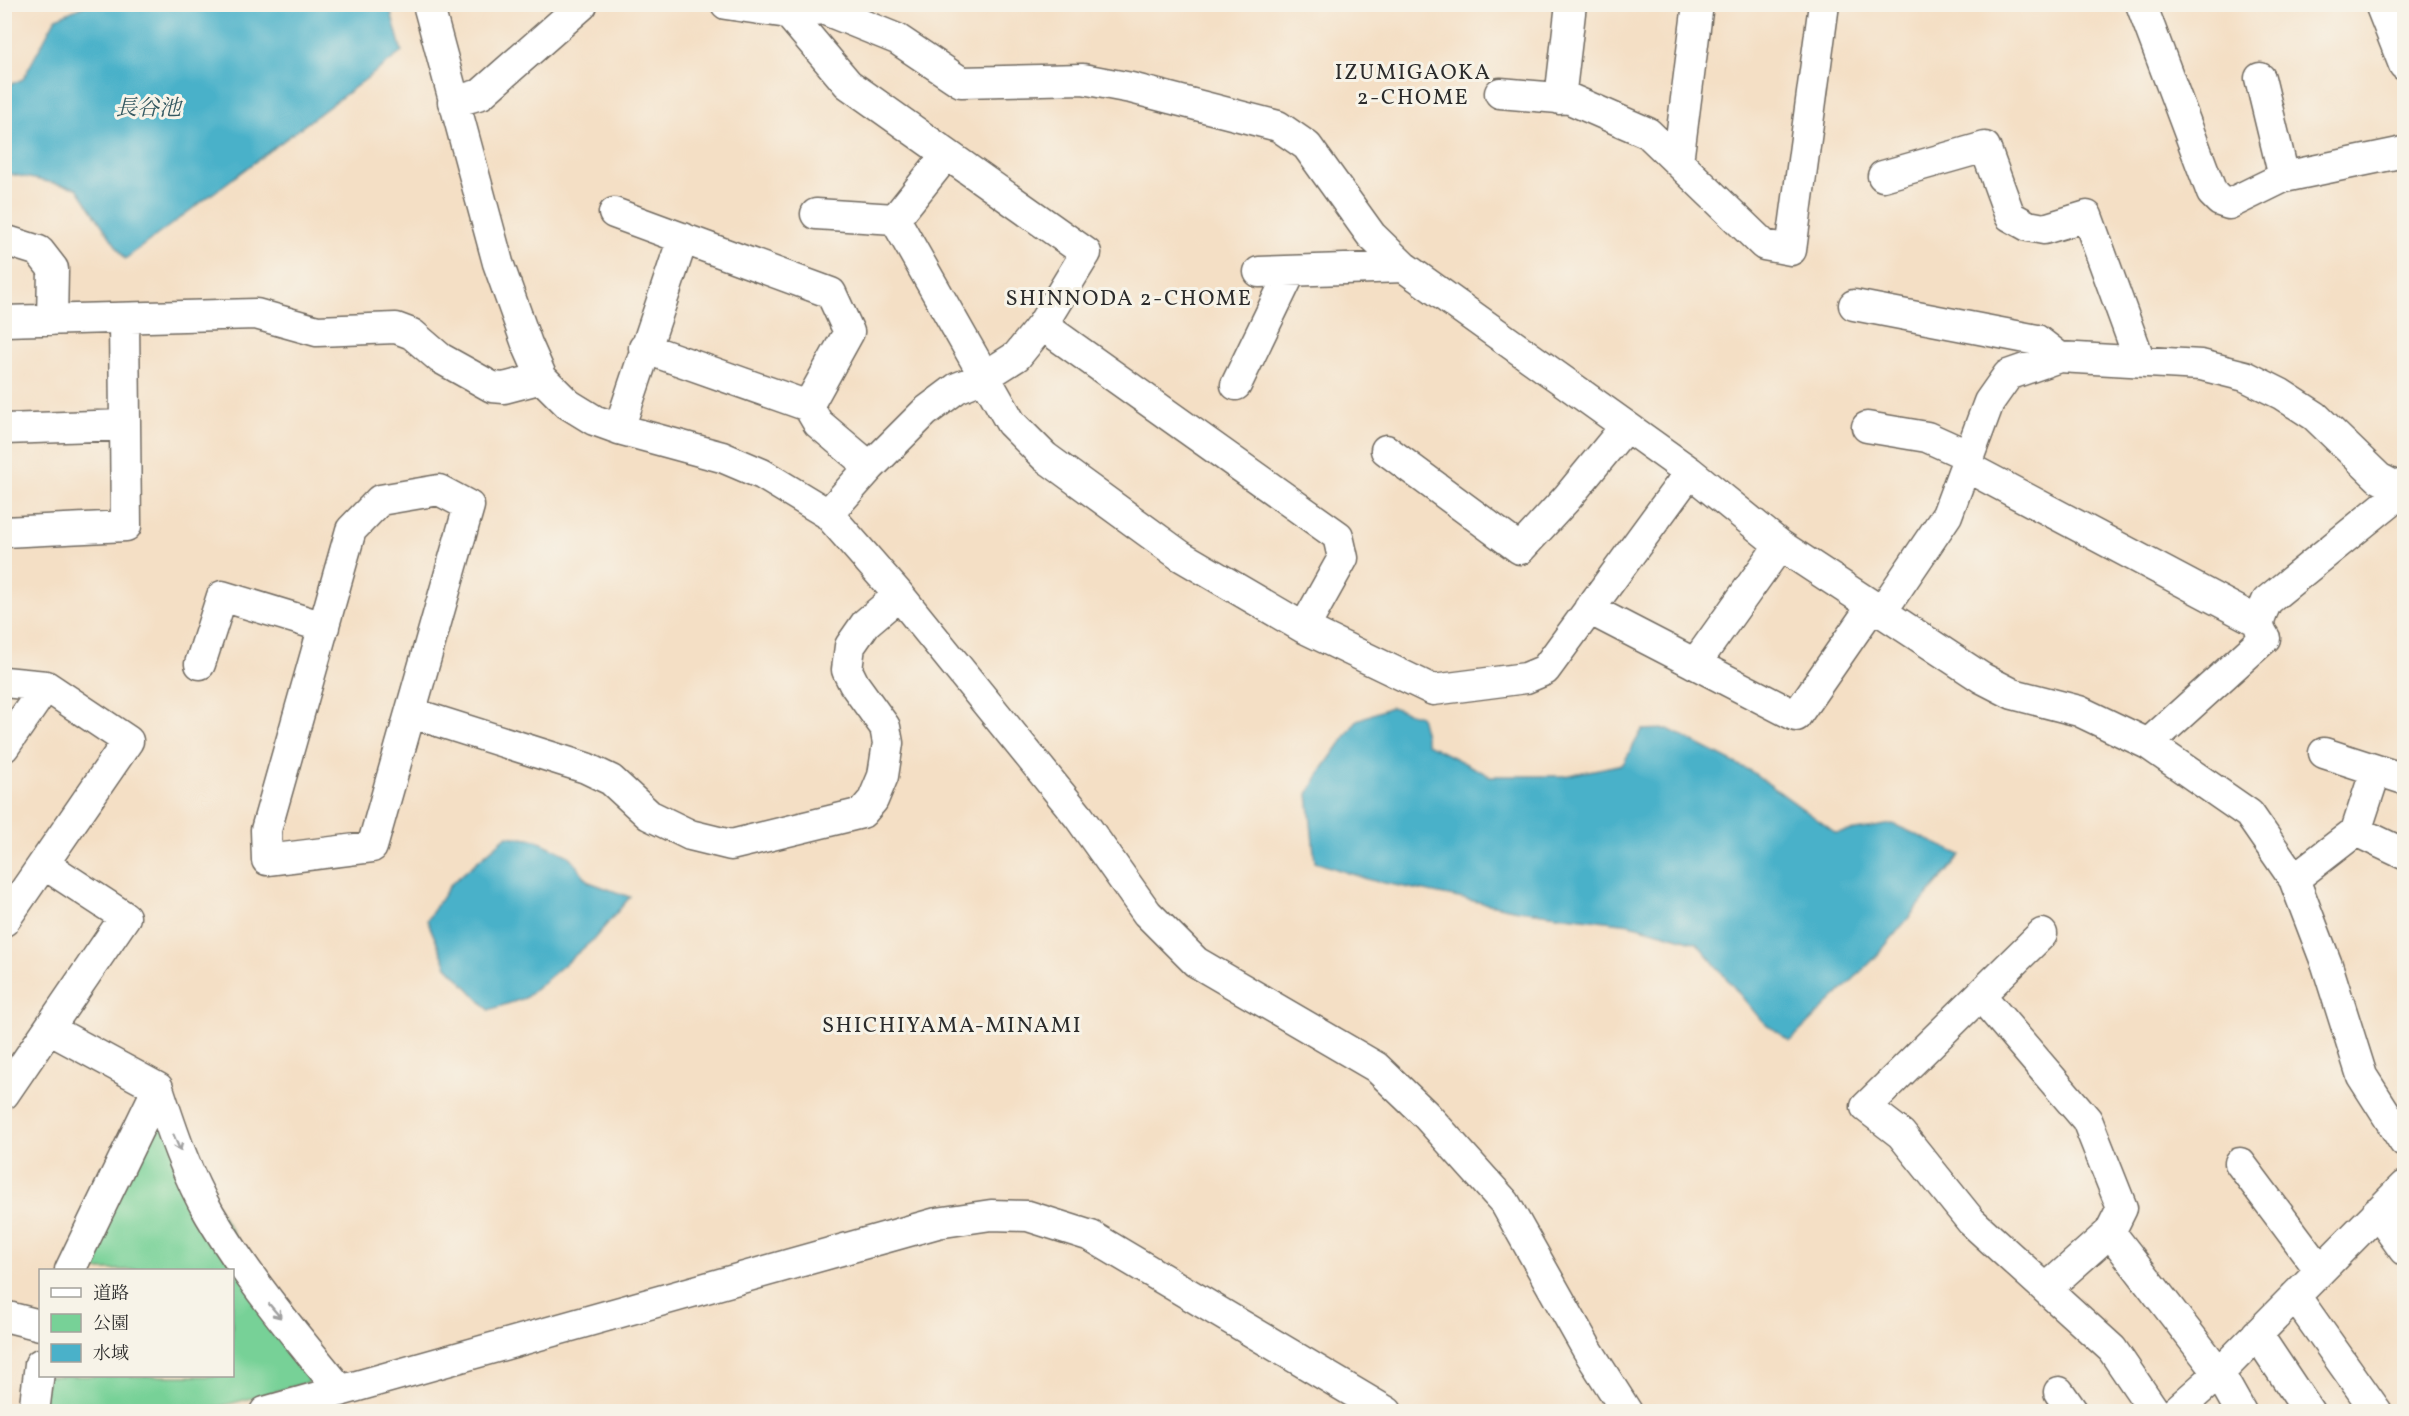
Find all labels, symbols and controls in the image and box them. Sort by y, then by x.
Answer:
district label: IZUMIGAOKA 2-CHOME [1335,58,1491,114]
water label: 長谷池 [115,94,184,125]
district label: SHINNODA 2-CHOME [1006,284,1252,315]
district label: SHICHIYAMA-MINAMI [822,1011,1082,1042]
one-way arrow [172,1134,183,1152]
legend [39,1269,234,1377]
text: 道路 [93,1282,129,1307]
one-way arrow [268,1303,281,1319]
text: 公園 [93,1312,129,1337]
text: 水域 [93,1342,129,1367]

